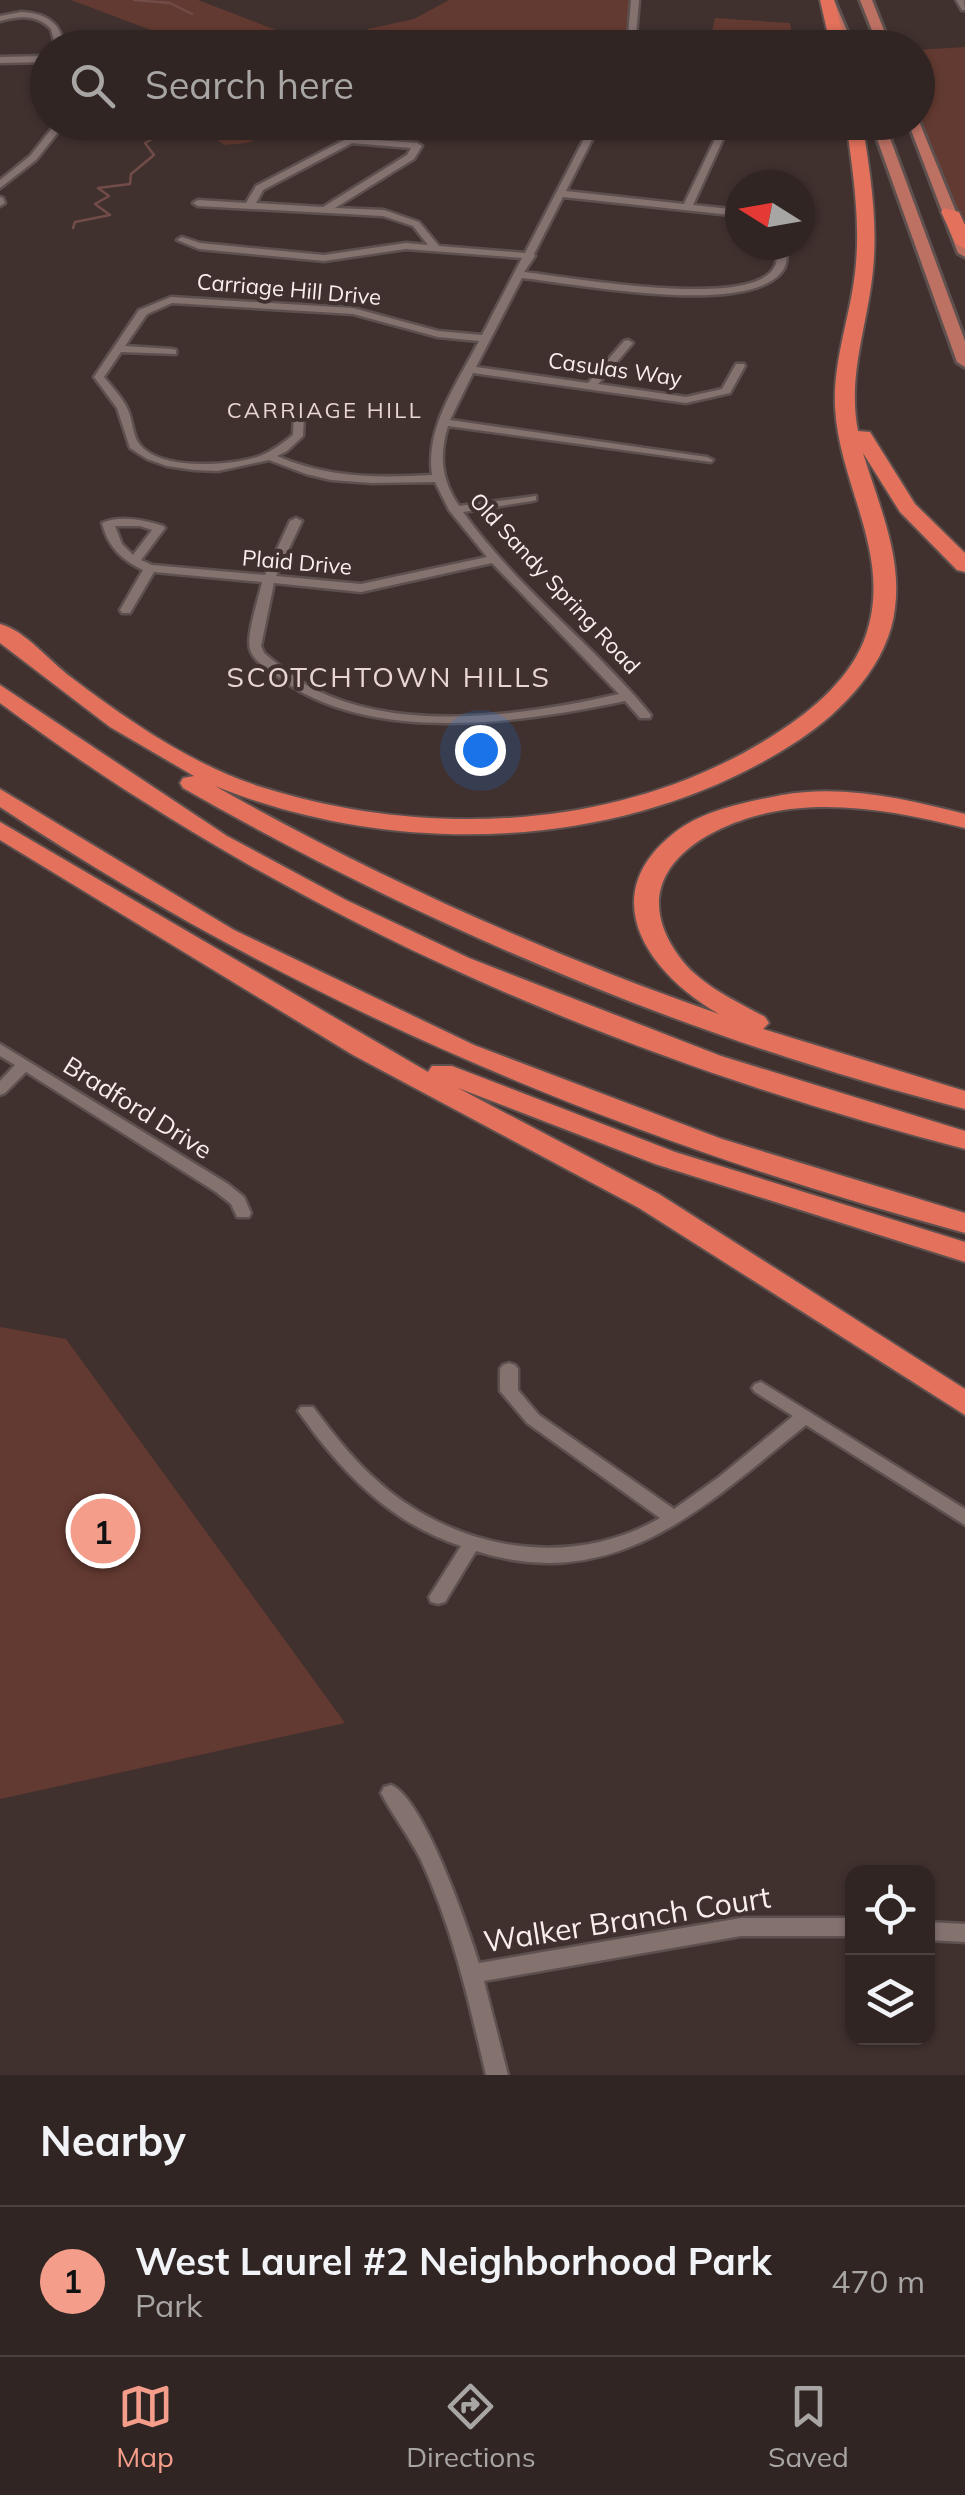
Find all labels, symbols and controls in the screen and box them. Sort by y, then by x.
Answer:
search box [30,30,935,140]
icon: search [65,58,120,113]
text: Search here [145,61,354,109]
north arrow [725,170,815,260]
street label: Carriage Hill Drive [196,267,382,311]
street label: Casulas Way [546,346,684,392]
district label: CARRIAGE HILL [227,396,423,424]
street label: Old Sandy Spring Road [464,487,646,679]
street label: Plaid Drive [241,543,353,581]
district label: SCOTCHTOWN HILLS [226,659,552,694]
your location [455,725,506,776]
street label: Bradford Drive [58,1049,218,1165]
pin: 1 [70,1494,136,1568]
map controls [845,1865,935,2045]
button: locate [845,1865,935,1955]
street label: Walker Branch Court [481,1878,773,1960]
button: layers [845,1955,935,2045]
text: Nearby [40,2114,186,2167]
text: West Laurel #2 Neighborhood Park [135,2237,772,2285]
text: 1 [63,2261,82,2301]
text: 470 m [831,2261,925,2301]
text: Park [135,2285,202,2325]
tab: Map [116,2379,174,2474]
tab: Directions [406,2379,536,2474]
tab: Saved [768,2379,849,2474]

